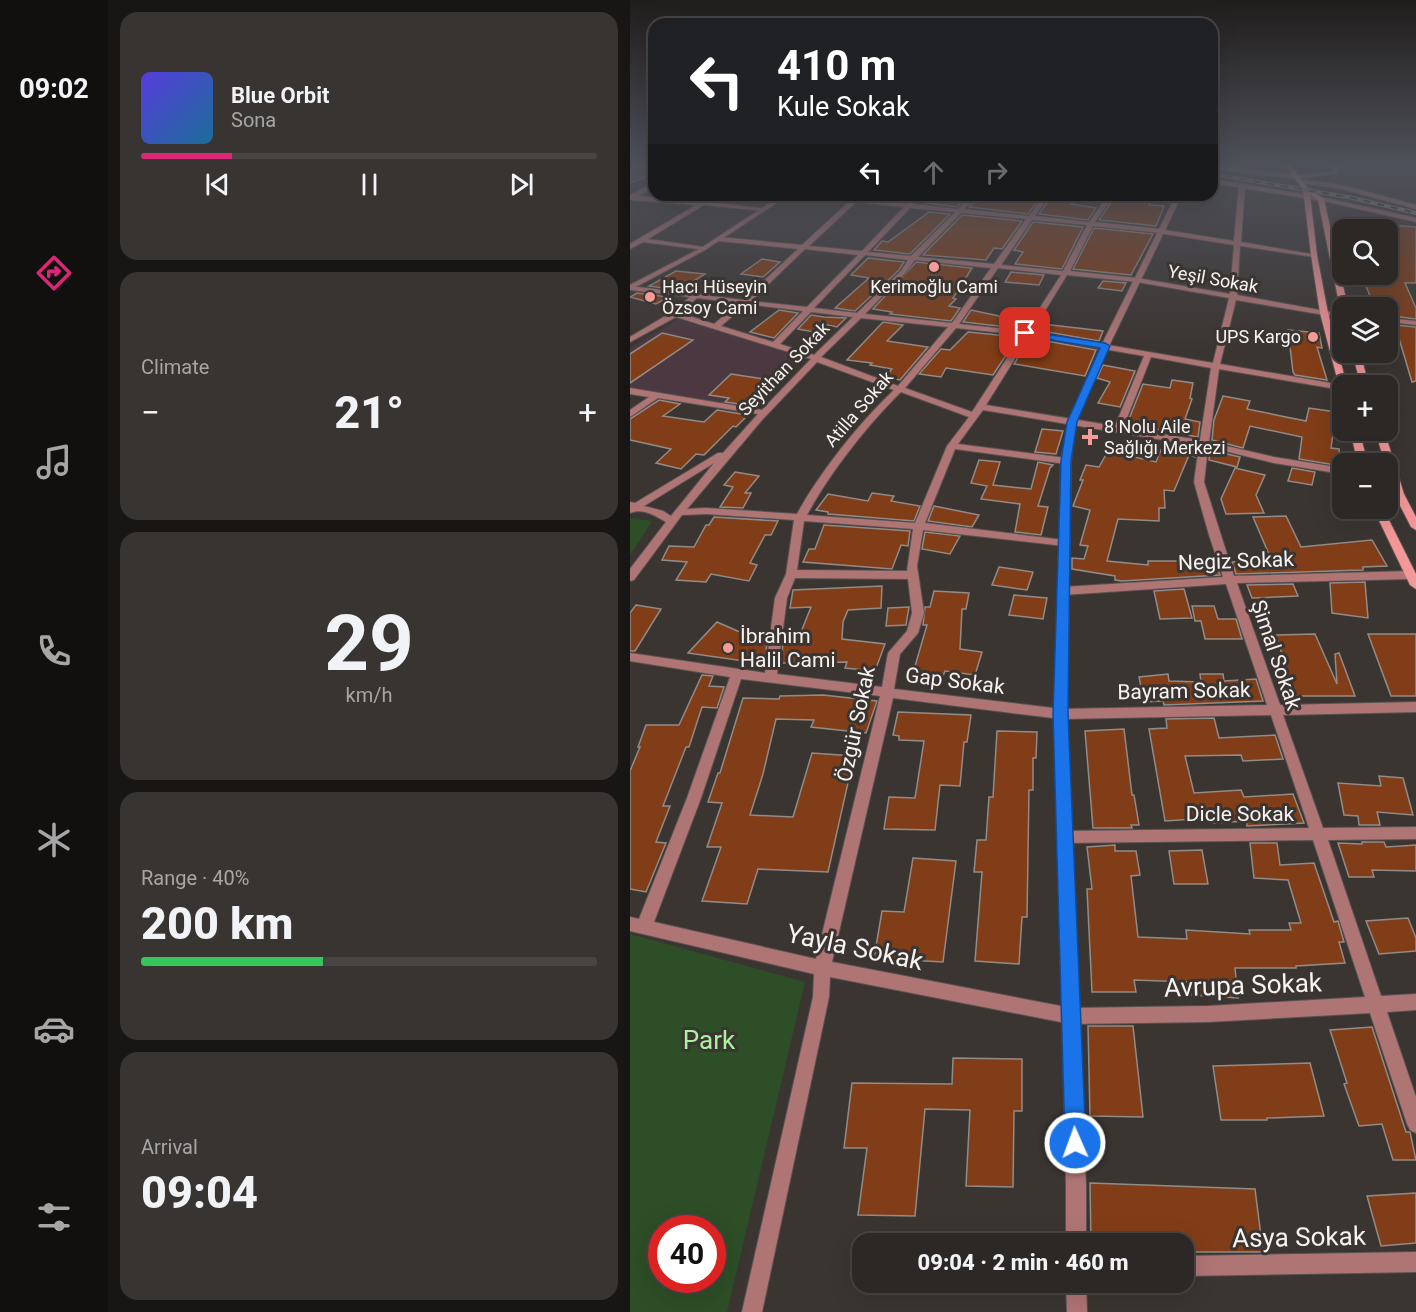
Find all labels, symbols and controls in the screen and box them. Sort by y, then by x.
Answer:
text: 410 m [777,41,896,90]
icon: left [678,42,756,120]
text: 09:02 [19,73,89,105]
text: Blue Orbit [231,83,329,108]
text: Kule Sokak [777,91,910,123]
text: Sona [231,108,276,132]
icon: left [854,156,887,189]
icon: ahead [917,156,950,189]
icon: right [980,156,1013,189]
icon: previous [201,168,234,201]
icon: pause [353,168,386,201]
icon: next [505,168,538,201]
map controls [1332,219,1398,519]
button: search [1332,219,1398,285]
icon: directions [33,252,75,294]
marker: Kerimoğlu Cami [927,260,941,274]
street label: Yeşil Sokak [1166,260,1261,297]
place label: Hacı Hüseyin Özsoy Cami [662,276,767,318]
place label: Kerimoğlu Cami [870,276,998,297]
marker: Hacı Hüseyin Özsoy Cami [643,290,657,304]
button: layers [1332,297,1398,363]
pin [999,307,1050,358]
icon: arrive [1008,316,1041,349]
street label: Seyithan Sokak [734,317,834,420]
place label: UPS Kargo [1215,326,1301,347]
marker: UPS Kargo [1306,330,1320,344]
text: Climate [141,355,209,379]
street label: Atilla Sokak [820,366,898,451]
button: + [1332,375,1398,441]
text: 21° [334,386,404,439]
text: − [141,393,160,432]
text: + [578,393,597,432]
place label: 8 Nolu Aile Sağlığı Merkezi [1104,416,1226,458]
marker: 8 Nolu Aile Sağlığı Merkezi [1081,428,1099,446]
icon: music [33,441,75,483]
button: − [1332,453,1398,519]
street label: Negiz Sokak [1178,547,1295,575]
street label: Şimal Sokak [1246,597,1306,714]
text: 29 [324,598,414,689]
place label: İbrahim Halil Cami [740,624,836,672]
icon: phone [33,630,75,672]
marker: İbrahim Halil Cami [721,641,735,655]
street label: Gap Sokak [904,663,1006,699]
street label: Özgür Sokak [832,664,880,784]
street label: Bayram Sokak [1117,678,1251,704]
text: km/h [346,683,392,707]
street label: Dicle Sokak [1186,802,1295,826]
icon: climate [33,819,75,861]
text: Range · 40% [141,866,249,890]
text: 200 km [141,897,293,950]
street label: Yayla Sokak [784,918,927,976]
street label: Avrupa Sokak [1164,967,1323,1003]
icon: car [33,1008,75,1050]
park label: Park [683,1025,736,1055]
position arrow [1043,1111,1107,1175]
text: Arrival [141,1135,198,1159]
text: 09:04 [141,1166,258,1219]
icon: filters [33,1196,75,1238]
speed limit sign: 40 [648,1215,726,1293]
street label: Asya Sokak [1232,1221,1367,1253]
text: 09:04 · 2 min · 460 m [918,1250,1128,1275]

